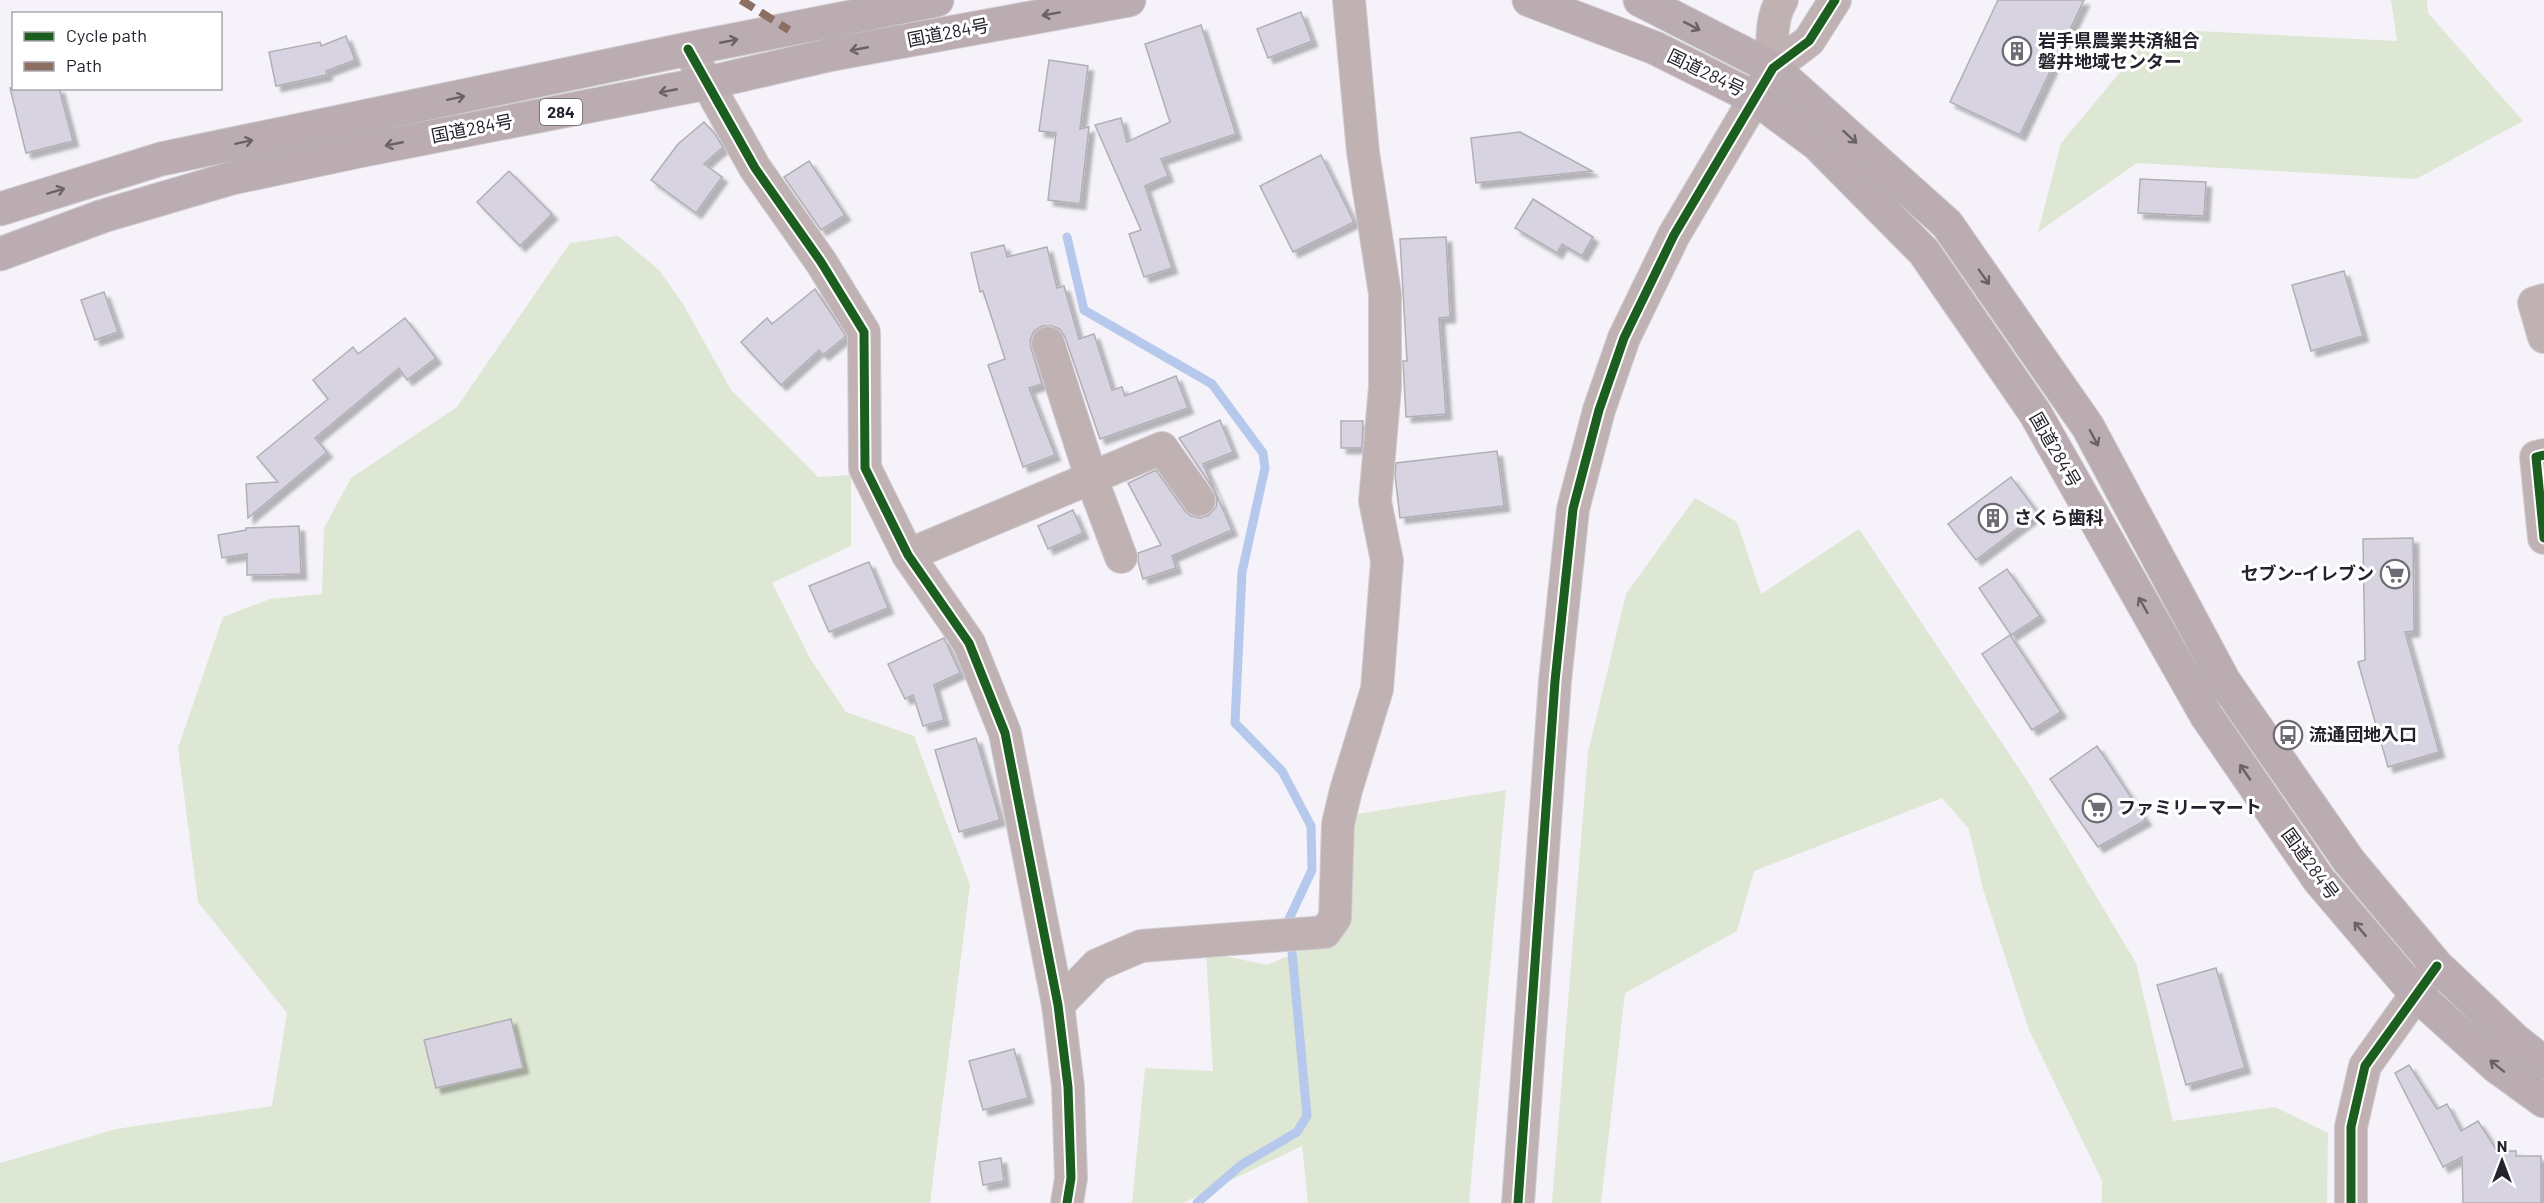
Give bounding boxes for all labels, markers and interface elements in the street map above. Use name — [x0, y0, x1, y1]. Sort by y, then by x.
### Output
one-way arrow — [1041, 8, 1061, 19]
legend — [12, 12, 222, 90]
street label: 国道284号 — [905, 13, 991, 51]
one-way arrow — [1683, 21, 1701, 33]
text: Cycle path — [66, 24, 147, 46]
place label: 岩手県農業共済組合 磐井地域センター — [2038, 29, 2200, 72]
one-way arrow — [719, 35, 738, 46]
building icon: 岩手県農業共済組合 磐井地域センター — [2001, 35, 2033, 67]
one-way arrow — [850, 44, 869, 55]
street label: 国道284号 — [1664, 44, 1749, 100]
text: Path — [66, 54, 102, 76]
one-way arrow — [659, 86, 679, 97]
one-way arrow — [445, 92, 465, 103]
road number: 284 — [540, 99, 582, 125]
street label: 国道284号 — [429, 109, 515, 147]
one-way arrow — [1843, 130, 1858, 144]
one-way arrow — [234, 136, 254, 147]
one-way arrow — [385, 139, 405, 150]
one-way arrow — [46, 185, 65, 196]
one-way arrow — [1978, 269, 1990, 285]
street label: 国道284号 — [2026, 408, 2086, 491]
one-way arrow — [2089, 429, 2100, 447]
building icon: さくら歯科 — [1977, 502, 2009, 534]
place label: さくら歯科 — [2014, 506, 2104, 528]
supermarket icon: セブン-イレブン — [2379, 558, 2411, 590]
place label: セブン-イレブン — [2241, 562, 2374, 584]
one-way arrow — [2137, 597, 2149, 614]
bus stop icon: 流通団地入口 — [2272, 719, 2304, 751]
place label: 流通団地入口 — [2309, 723, 2417, 745]
one-way arrow — [2239, 764, 2251, 780]
supermarket icon: ファミリーマート — [2081, 792, 2113, 824]
place label: ファミリーマート — [2118, 796, 2262, 818]
street label: 国道284号 — [2278, 823, 2344, 903]
one-way arrow — [2353, 922, 2367, 937]
one-way arrow — [2490, 1060, 2506, 1073]
north arrow — [2472, 1131, 2532, 1191]
text: N — [2497, 1136, 2507, 1155]

